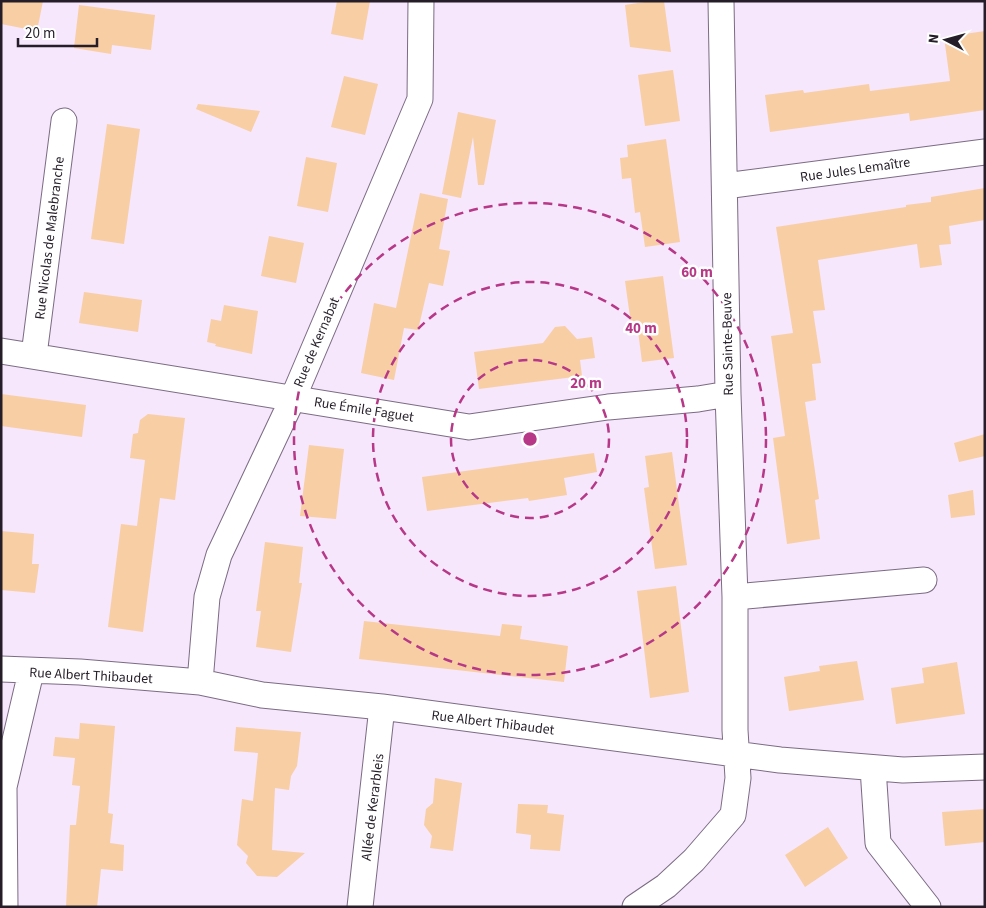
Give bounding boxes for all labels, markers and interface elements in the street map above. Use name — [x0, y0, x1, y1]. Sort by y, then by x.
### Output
scale bar — [18, 15, 96, 47]
north arrow — [921, 15, 971, 65]
text: 20 m — [25, 23, 55, 44]
text: N — [924, 33, 944, 44]
street label: Rue Jules Lemaître — [799, 152, 911, 188]
street label: Rue Nicolas de Malebranche — [30, 155, 70, 321]
text: 60 m — [681, 262, 713, 283]
street label: Rue Sainte-Beuve — [717, 292, 739, 396]
street label: Rue de Kernabat — [289, 294, 345, 391]
text: 40 m — [625, 318, 657, 339]
text: 20 m — [570, 373, 602, 394]
street label: Rue Émile Faguet — [313, 392, 415, 428]
centre of rings — [521, 430, 539, 448]
street label: Rue Albert Thibaudet — [29, 663, 153, 689]
street label: Rue Albert Thibaudet — [430, 706, 556, 740]
street label: Allée de Kerarbleis — [356, 752, 390, 862]

